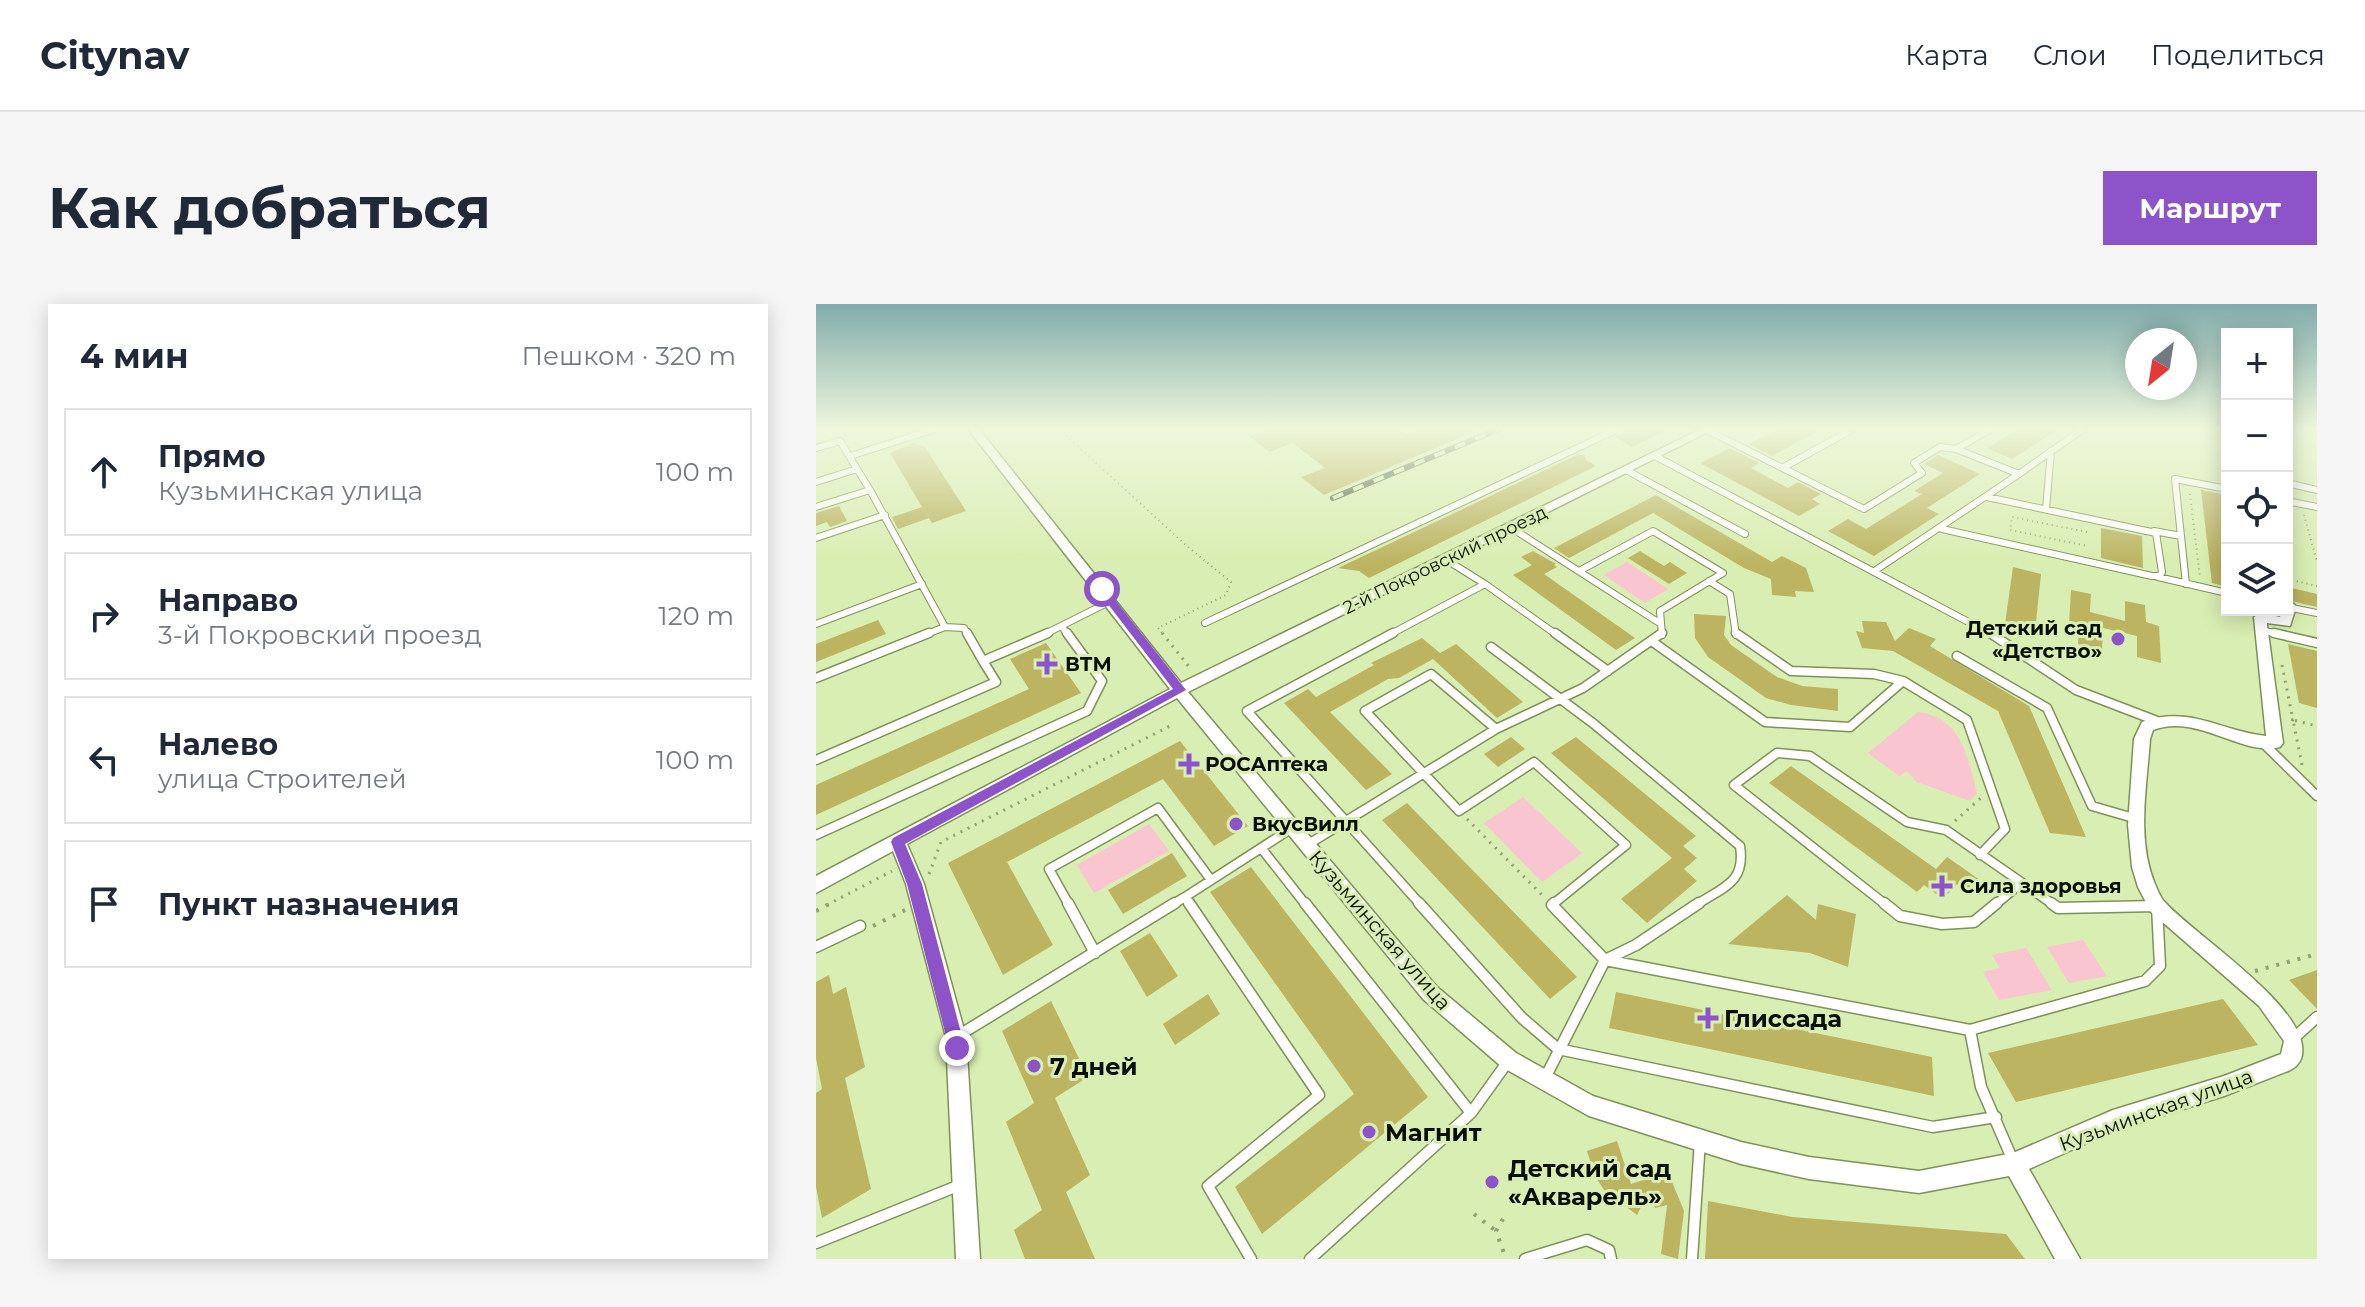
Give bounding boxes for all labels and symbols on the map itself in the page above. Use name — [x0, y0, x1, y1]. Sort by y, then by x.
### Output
north arrow — [2125, 328, 2197, 400]
street label: 2-й Покровский проезд — [1340, 501, 1551, 619]
route start — [1084, 571, 1120, 607]
place label: Детский сад «Детство» — [1966, 616, 2102, 663]
marker: Детский сад «Детство» — [2109, 630, 2127, 648]
place label: ВТМ — [1065, 652, 1112, 676]
marker: ВТМ — [1036, 653, 1058, 675]
place label: РОСАптека — [1205, 752, 1328, 776]
marker: РОСАптека — [1180, 755, 1198, 773]
place label: ВкусВилл — [1252, 812, 1359, 836]
marker: ВкусВилл — [1227, 815, 1245, 833]
street label: Кузьминская улица — [1304, 845, 1456, 1015]
place label: Сила здоровья — [1960, 874, 2121, 898]
marker: Сила здоровья — [1931, 875, 1953, 897]
place label: Глиссада — [1724, 1004, 1842, 1033]
marker: Глиссада — [1699, 1009, 1717, 1027]
route end — [939, 1030, 975, 1066]
place label: 7 дней — [1050, 1052, 1138, 1081]
marker: 7 дней — [1025, 1057, 1043, 1075]
street label: Кузьминская улица — [2056, 1064, 2256, 1156]
place label: Магнит — [1385, 1118, 1482, 1147]
marker: Магнит — [1360, 1123, 1378, 1141]
place label: Детский сад «Акварель» — [1508, 1154, 1671, 1211]
marker: Детский сад «Акварель» — [1483, 1173, 1501, 1191]

